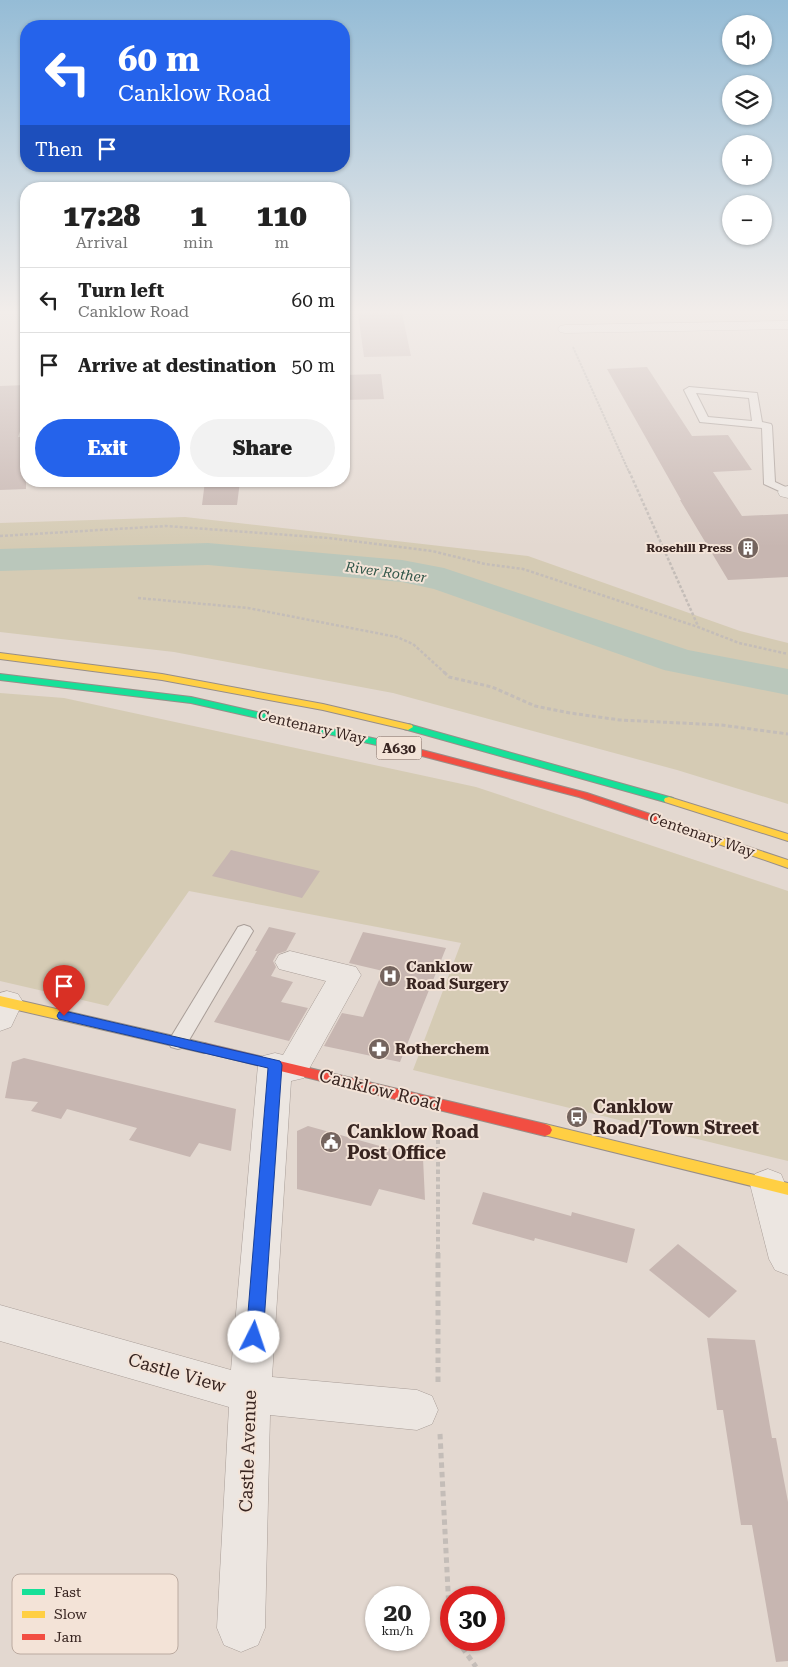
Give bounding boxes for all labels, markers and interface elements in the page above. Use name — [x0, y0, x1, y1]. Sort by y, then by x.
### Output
map controls — [722, 15, 772, 245]
button: sound — [722, 15, 772, 65]
text: 60 m — [118, 39, 200, 80]
icon: left — [35, 40, 100, 105]
button: layers — [722, 75, 772, 125]
text: Canklow Road — [118, 81, 271, 106]
icon: arrive — [93, 135, 121, 163]
button: + — [722, 135, 772, 185]
text: Then — [35, 138, 83, 161]
button: − — [722, 195, 772, 245]
text: 17:28 — [63, 198, 140, 233]
text: 1 — [190, 198, 207, 233]
text: 110 — [256, 198, 307, 233]
text: Arrival — [76, 233, 128, 252]
text: min — [183, 233, 213, 252]
text: m — [274, 233, 289, 252]
text: Turn left — [78, 279, 164, 302]
icon: left — [35, 286, 63, 314]
text: 60 m — [292, 289, 335, 312]
text: Canklow Road — [78, 302, 189, 321]
icon: arrive — [35, 351, 63, 379]
text: Arrive at destination — [78, 354, 276, 377]
text: 50 m — [292, 354, 335, 377]
button: Exit — [35, 419, 180, 477]
button: Share — [190, 419, 335, 477]
building icon: Rosehill Press — [736, 536, 760, 560]
place label: Rosehill Press — [646, 541, 732, 555]
water label: River Rother — [343, 558, 428, 586]
street label: Centenary Way — [256, 706, 368, 748]
road number: A630 — [376, 736, 422, 760]
street label: Centenary Way — [647, 808, 757, 862]
place label: Canklow Road Surgery — [406, 958, 509, 993]
hospital icon: Canklow Road Surgery — [378, 964, 402, 988]
pin — [43, 965, 85, 1016]
icon: arrive — [50, 972, 78, 1000]
pharmacy icon: Rotherchem — [367, 1037, 391, 1061]
place label: Rotherchem — [395, 1040, 490, 1058]
street label: Canklow Road — [317, 1064, 444, 1115]
place label: Canklow Road/Town Street — [593, 1096, 759, 1138]
bus stop icon: Canklow Road/Town Street — [565, 1105, 589, 1129]
place label: Canklow Road Post Office — [347, 1121, 479, 1163]
public building icon: Canklow Road Post Office — [319, 1130, 343, 1154]
position arrow — [227, 1310, 279, 1362]
street label: Castle View — [126, 1349, 229, 1397]
street label: Castle Avenue — [235, 1389, 260, 1513]
legend — [12, 1574, 178, 1654]
text: Fast — [54, 1584, 81, 1600]
speed limit sign: 30 — [440, 1586, 505, 1651]
text: 20 — [383, 1598, 412, 1627]
text: Slow — [54, 1606, 87, 1622]
text: km/h — [381, 1624, 414, 1638]
text: Jam — [54, 1629, 82, 1645]

